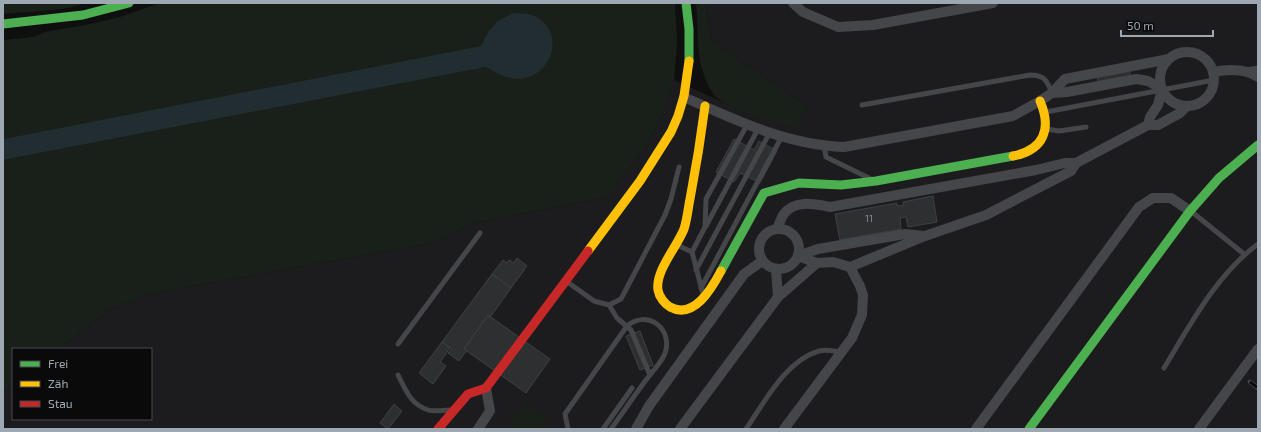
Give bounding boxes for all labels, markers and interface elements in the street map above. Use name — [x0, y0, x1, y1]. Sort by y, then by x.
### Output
scale bar — [1121, 12, 1213, 38]
text: 50 m — [1127, 18, 1154, 32]
house number: 11 — [865, 212, 873, 224]
legend — [12, 348, 152, 420]
text: Frei — [48, 356, 68, 370]
text: Zäh — [48, 376, 68, 390]
text: Stau — [48, 396, 73, 410]

